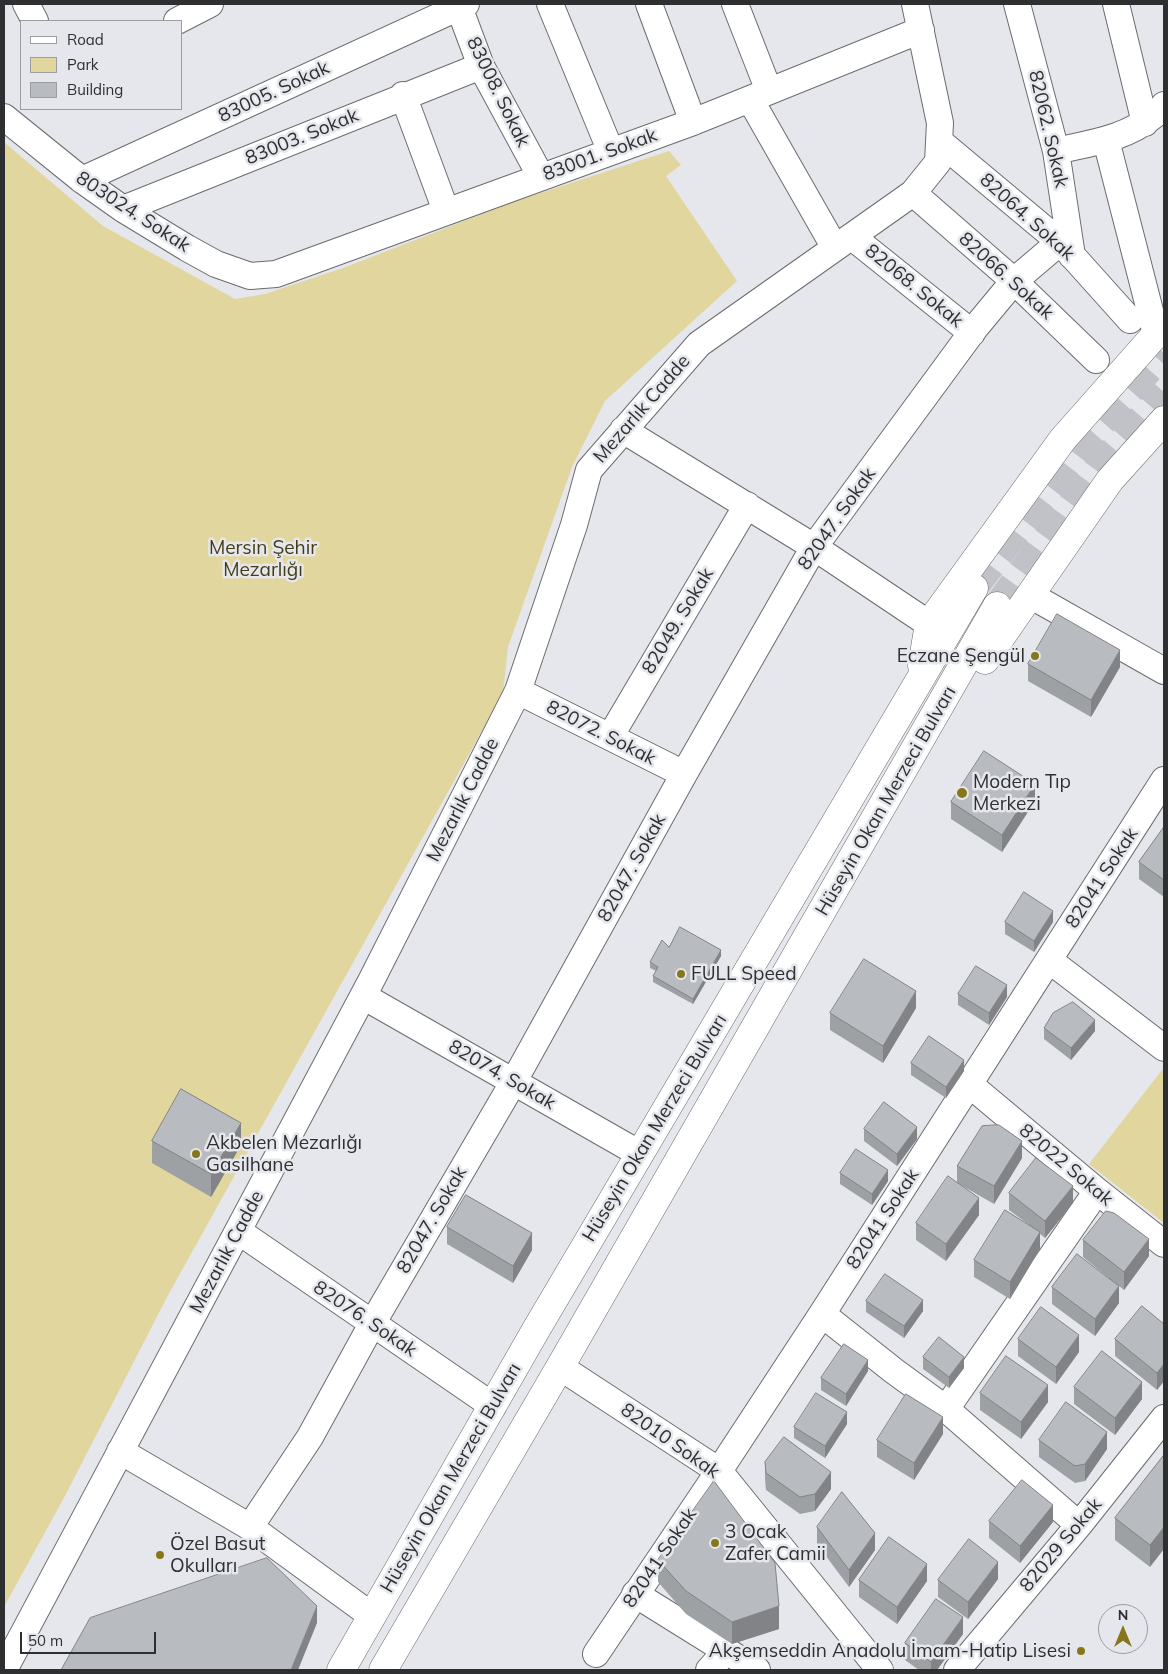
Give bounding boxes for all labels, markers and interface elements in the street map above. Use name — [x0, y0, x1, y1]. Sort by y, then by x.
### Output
legend — [20, 20, 182, 110]
text: Road — [67, 30, 104, 49]
street label: 83008. Sokak — [461, 33, 535, 151]
text: Park — [67, 55, 99, 74]
street label: 83005. Sokak — [215, 56, 333, 128]
street label: 82062. Sokak — [1023, 68, 1073, 190]
text: Building — [67, 80, 123, 99]
street label: 83003. Sokak — [242, 104, 362, 170]
street label: 83001. Sokak — [540, 124, 660, 186]
street label: 803024. Sokak — [72, 167, 194, 257]
street label: 82064. Sokak — [975, 168, 1079, 266]
street label: 82066. Sokak — [954, 227, 1058, 325]
street label: 82068. Sokak — [860, 239, 968, 333]
street label: Mezarlık Cadde — [589, 350, 695, 468]
street label: 82047. Sokak — [793, 463, 881, 575]
park label: Mersin Şehir Mezarlığı — [209, 537, 317, 581]
street label: 82049. Sokak — [637, 564, 719, 678]
place label: Eczane Şengül — [897, 645, 1025, 667]
marker: Eczane Şengül — [1029, 650, 1041, 662]
street label: Hüseyin Okan Merzeci Bulvarı — [811, 682, 961, 920]
street label: 82072. Sokak — [542, 696, 660, 770]
street label: Mezarlık Cadde — [422, 734, 504, 866]
place label: Modern Tıp Merkezi — [973, 771, 1071, 815]
marker: Modern Tıp Merkezi — [955, 786, 969, 800]
street label: 82047. Sokak — [593, 810, 671, 926]
street label: 82041 Sokak — [1061, 823, 1143, 933]
place label: FULL Speed — [691, 963, 797, 985]
marker: FULL Speed — [675, 968, 687, 980]
street label: Hüseyin Okan Merzeci Bulvarı — [578, 1010, 732, 1246]
street label: 82074. Sokak — [444, 1035, 560, 1115]
street label: 82022 Sokak — [1014, 1119, 1118, 1211]
place label: Akbelen Mezarlığı Gasilhane — [206, 1132, 362, 1176]
marker: Akbelen Mezarlığı Gasilhane — [190, 1148, 202, 1160]
street label: 82047. Sokak — [392, 1162, 472, 1278]
street label: 82041 Sokak — [842, 1164, 924, 1274]
street label: Mezarlık Cadde — [185, 1187, 269, 1317]
street label: 82076. Sokak — [309, 1276, 421, 1362]
street label: Hüseyin Okan Merzeci Bulvarı — [376, 1359, 526, 1597]
street label: 82010 Sokak — [616, 1399, 724, 1483]
street label: 82029 Sokak — [1015, 1493, 1107, 1597]
street label: 82041 Sokak — [618, 1504, 702, 1612]
place label: 3 Ocak Zafer Camii — [725, 1521, 826, 1565]
place label: Özel Basut Okulları — [170, 1533, 266, 1577]
marker: 3 Ocak Zafer Camii — [709, 1537, 721, 1549]
marker: Özel Basut Okulları — [154, 1549, 166, 1561]
north arrow — [1098, 1604, 1148, 1654]
text: N — [1118, 1606, 1128, 1624]
scale bar — [22, 1622, 159, 1654]
text: 50 m — [28, 1631, 63, 1650]
place label: Akşemseddin Anadolu İmam-Hatip Lisesi — [709, 1640, 1071, 1662]
marker: Akşemseddin Anadolu İmam-Hatip Lisesi — [1075, 1645, 1087, 1657]

